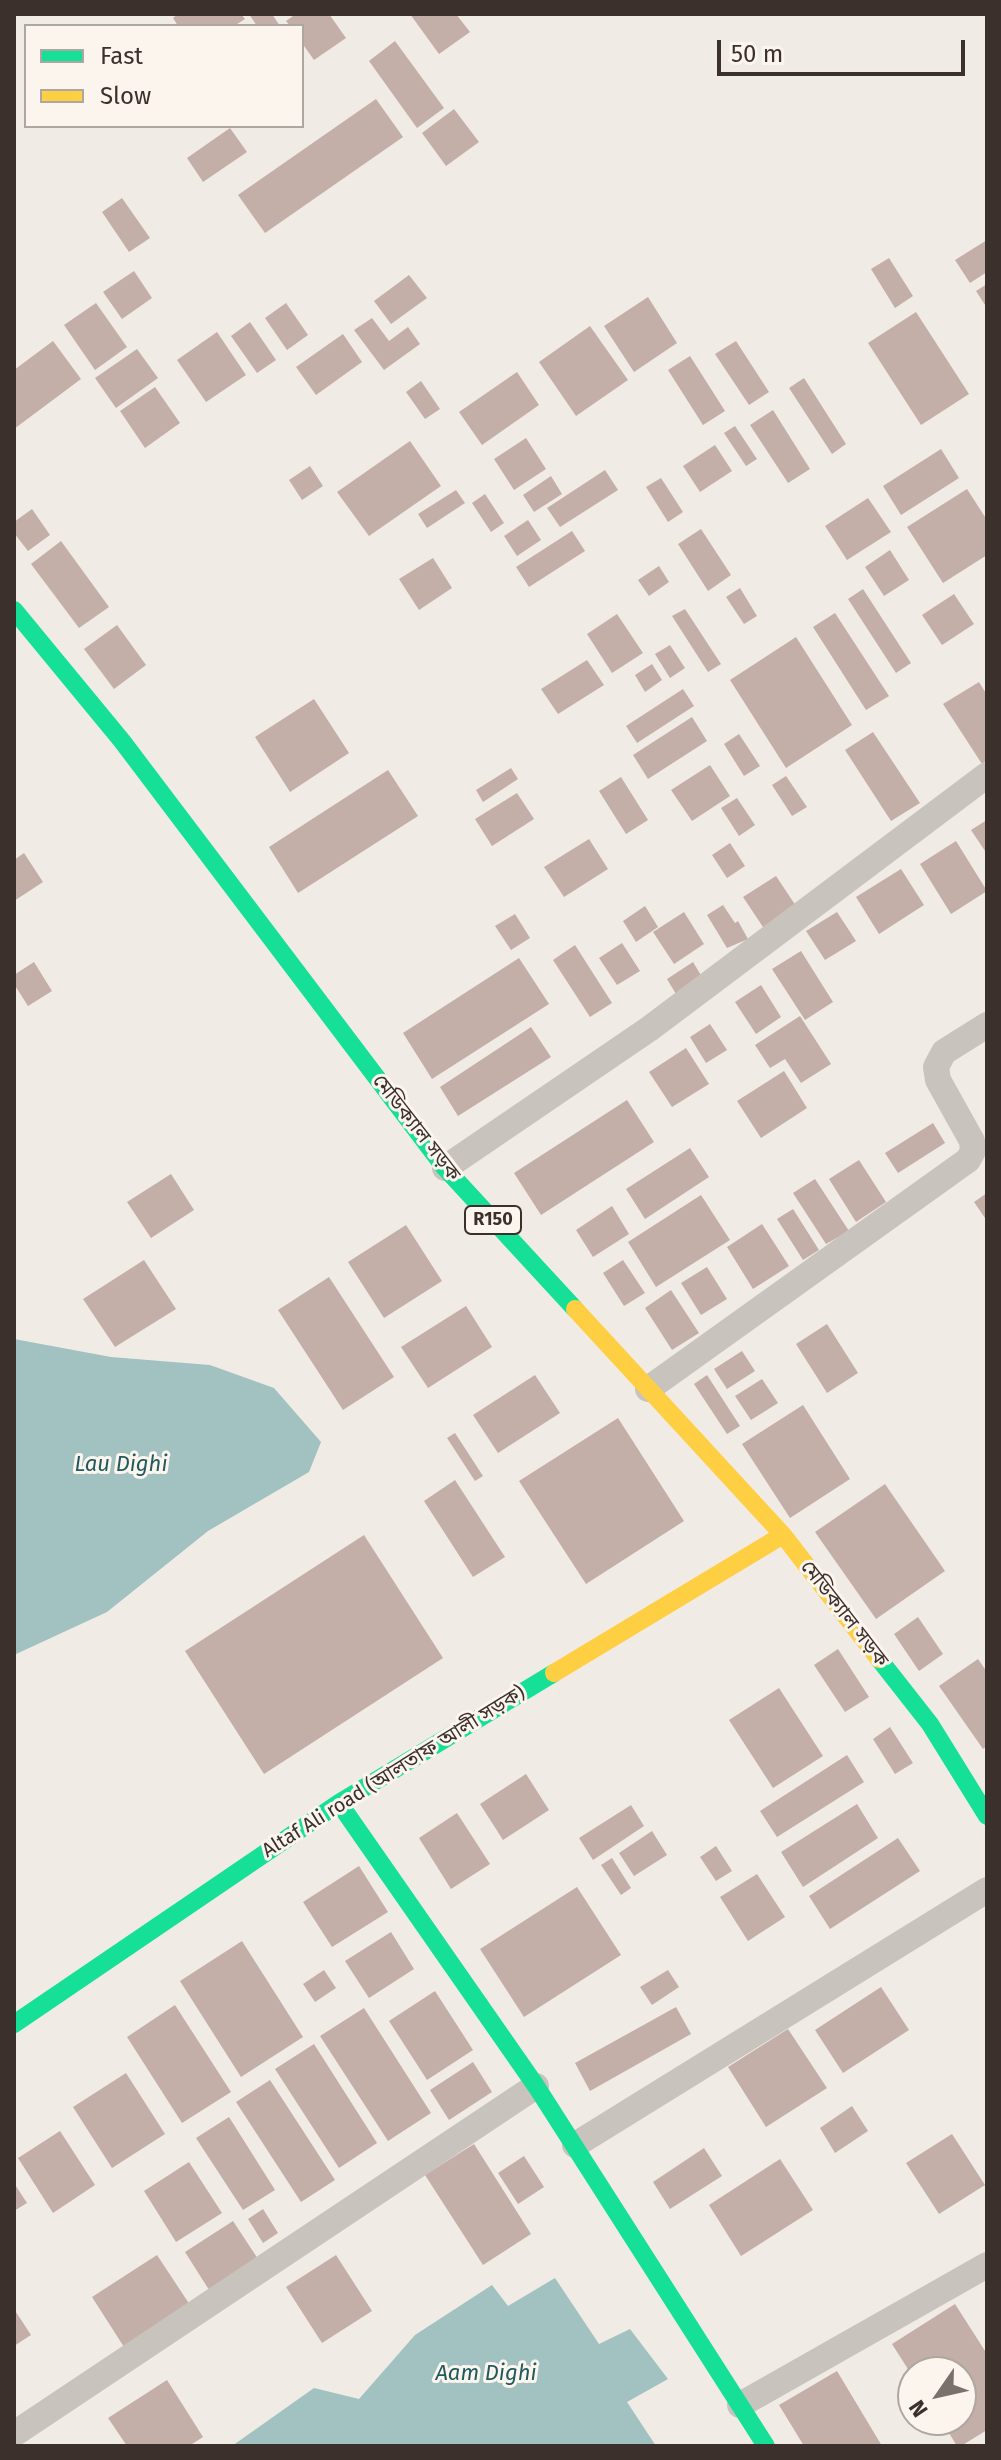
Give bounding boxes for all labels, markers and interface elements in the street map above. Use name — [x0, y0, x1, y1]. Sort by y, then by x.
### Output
legend — [24, 24, 304, 128]
scale bar — [721, 24, 969, 74]
text: 50 m — [731, 40, 783, 68]
text: Fast — [100, 42, 143, 70]
text: Slow — [100, 82, 151, 110]
street label: মেডিক্যাল সড়ক — [367, 1070, 465, 1186]
road number: R150 — [465, 1206, 521, 1234]
water label: Lau Dighi — [74, 1452, 168, 1478]
street label: মেডিক্যাল সড়ক — [795, 1556, 893, 1672]
street label: Altaf Ali road (আলতাফ আলী সড়ক) — [258, 1681, 530, 1863]
north arrow — [897, 2356, 977, 2436]
water label: Aam Dighi — [435, 2361, 537, 2387]
text: N — [903, 2395, 934, 2422]

